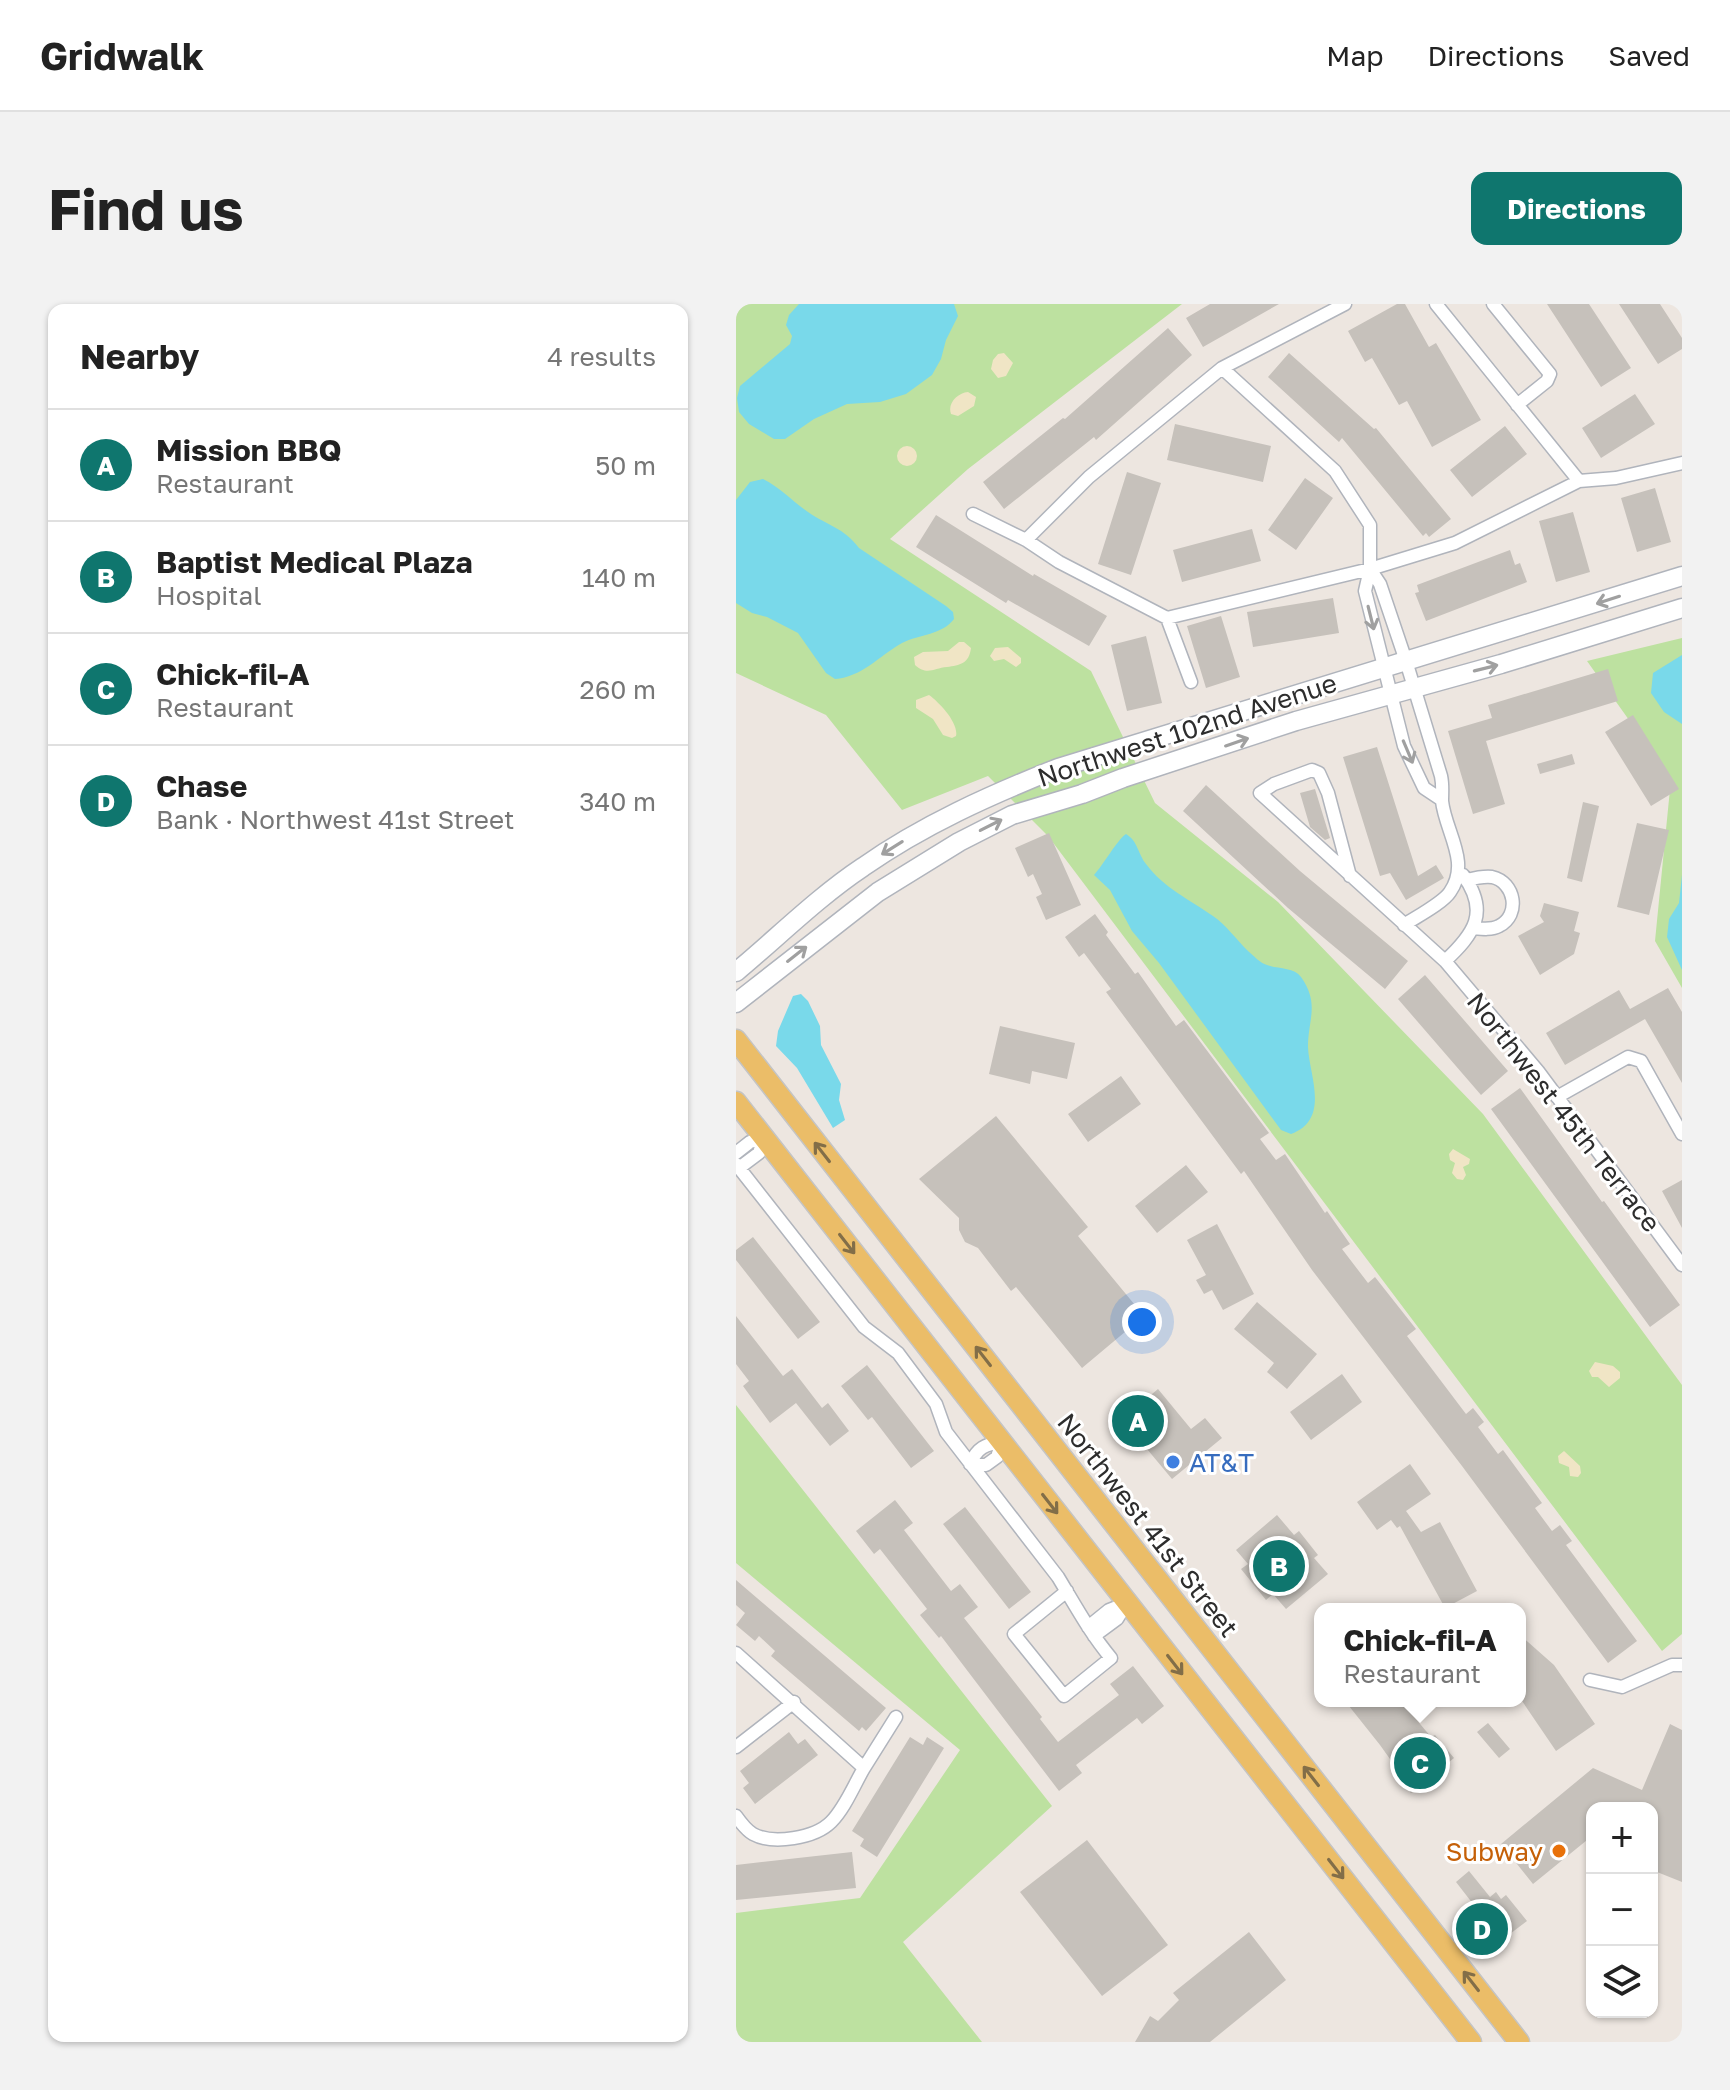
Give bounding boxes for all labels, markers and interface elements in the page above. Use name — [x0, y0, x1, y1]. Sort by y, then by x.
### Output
text: Gridwalk — [40, 33, 204, 78]
text: Map — [1326, 39, 1383, 72]
text: Directions — [1427, 39, 1564, 72]
text: Saved — [1608, 39, 1690, 72]
button: Directions — [1471, 172, 1682, 245]
text: Find us — [48, 175, 244, 242]
text: Nearby — [80, 336, 200, 376]
text: 4 results — [547, 341, 656, 372]
text: Mission BBQ — [156, 432, 342, 468]
text: A — [97, 450, 115, 481]
text: 50 m — [595, 450, 656, 481]
text: Restaurant — [156, 468, 294, 499]
text: Baptist Medical Plaza — [156, 544, 473, 580]
text: B — [97, 562, 115, 593]
text: 140 m — [582, 562, 656, 593]
text: Hospital — [156, 580, 262, 611]
one-way arrow — [1595, 593, 1620, 608]
one-way arrow — [1365, 605, 1380, 631]
text: Chick-fil-A — [156, 656, 310, 692]
one-way arrow — [1473, 660, 1499, 675]
street label: Northwest 102nd Avenue — [1033, 667, 1341, 793]
text: C — [97, 674, 115, 705]
text: 260 m — [580, 674, 656, 705]
text: Restaurant — [156, 692, 294, 723]
one-way arrow — [1224, 733, 1249, 748]
one-way arrow — [1401, 739, 1416, 764]
text: Chase — [156, 768, 247, 804]
text: D — [97, 786, 115, 817]
text: 340 m — [579, 786, 656, 817]
text: Bank · Northwest 41st Street — [156, 804, 514, 835]
one-way arrow — [979, 817, 1003, 833]
one-way arrow — [881, 840, 903, 857]
one-way arrow — [786, 946, 807, 963]
street label: Northwest 45th Terrace — [1461, 986, 1667, 1238]
one-way arrow — [813, 1142, 831, 1163]
one-way arrow — [838, 1233, 855, 1254]
your location — [1122, 1302, 1162, 1342]
one-way arrow — [974, 1346, 991, 1367]
pin: A — [1112, 1391, 1164, 1451]
street label: Northwest 41st Street — [1051, 1407, 1245, 1643]
place label: AT&T — [1189, 1447, 1254, 1478]
marker: AT&T — [1164, 1453, 1182, 1471]
one-way arrow — [1041, 1493, 1058, 1514]
pin: B — [1253, 1536, 1305, 1596]
popup — [1314, 1603, 1526, 1707]
text: Chick-fil-A — [1343, 1622, 1497, 1658]
one-way arrow — [1167, 1654, 1184, 1675]
text: Restaurant — [1343, 1658, 1481, 1689]
pin: C — [1394, 1733, 1446, 1793]
one-way arrow — [1302, 1766, 1319, 1787]
map controls — [1586, 1802, 1658, 2018]
button: + — [1586, 1802, 1658, 1874]
place label: Subway — [1446, 1836, 1543, 1867]
marker: Subway — [1550, 1842, 1568, 1860]
one-way arrow — [1327, 1858, 1344, 1879]
button: − — [1586, 1874, 1658, 1946]
pin: D — [1456, 1899, 1508, 1959]
button: layers — [1586, 1946, 1658, 2018]
one-way arrow — [1462, 1971, 1480, 1992]

